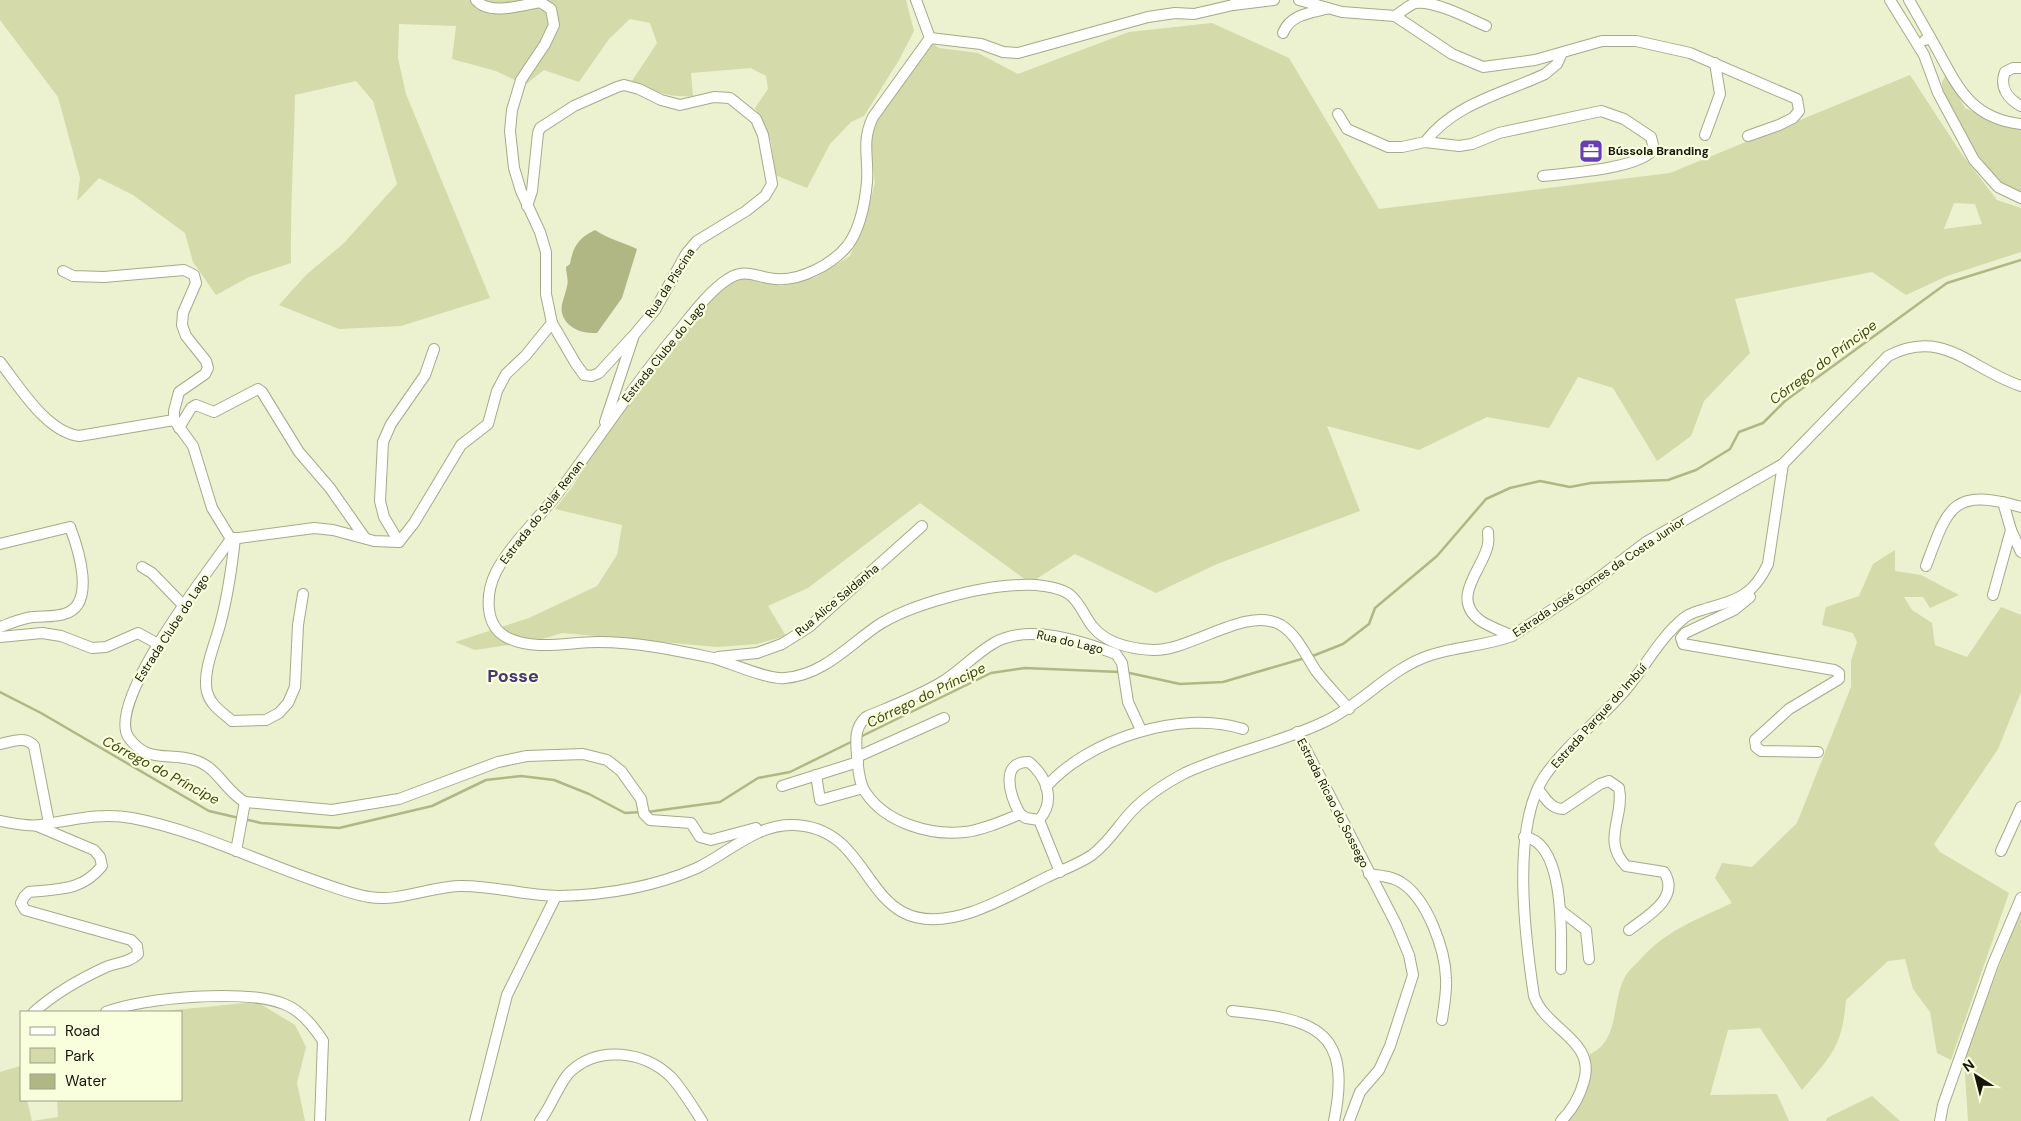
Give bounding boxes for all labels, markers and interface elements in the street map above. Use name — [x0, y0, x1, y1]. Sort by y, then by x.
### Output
office icon: Bússola Branding — [1578, 138, 1604, 164]
place label: Bússola Branding — [1608, 143, 1709, 159]
street label: Rua da Piscina — [642, 245, 698, 321]
street label: Estrada Clube do Lago — [618, 298, 710, 406]
water label: Córrego do Príncipe — [1766, 316, 1880, 408]
street label: Estrada do Solar Renan — [496, 457, 588, 567]
street label: Estrada José Gomes da Costa Junior — [1510, 513, 1689, 641]
street label: Rua Alice Saldanha — [792, 560, 882, 640]
street label: Estrada Clube do Lago — [131, 571, 213, 685]
street label: Rua do Lago — [1035, 627, 1105, 657]
water label: Córrego do Príncipe — [864, 658, 988, 732]
street label: Estrada Parque do Imbuí — [1548, 660, 1651, 772]
district label: Posse — [487, 664, 539, 688]
water label: Córrego do Príncipe — [99, 732, 223, 808]
street label: Estrada Ricao do Sossego — [1293, 735, 1373, 871]
legend — [20, 1011, 182, 1101]
text: Road — [65, 1021, 100, 1041]
text: Park — [65, 1046, 95, 1066]
north arrow — [1951, 1051, 2001, 1101]
text: N — [1959, 1055, 1978, 1076]
text: Water — [65, 1071, 107, 1091]

